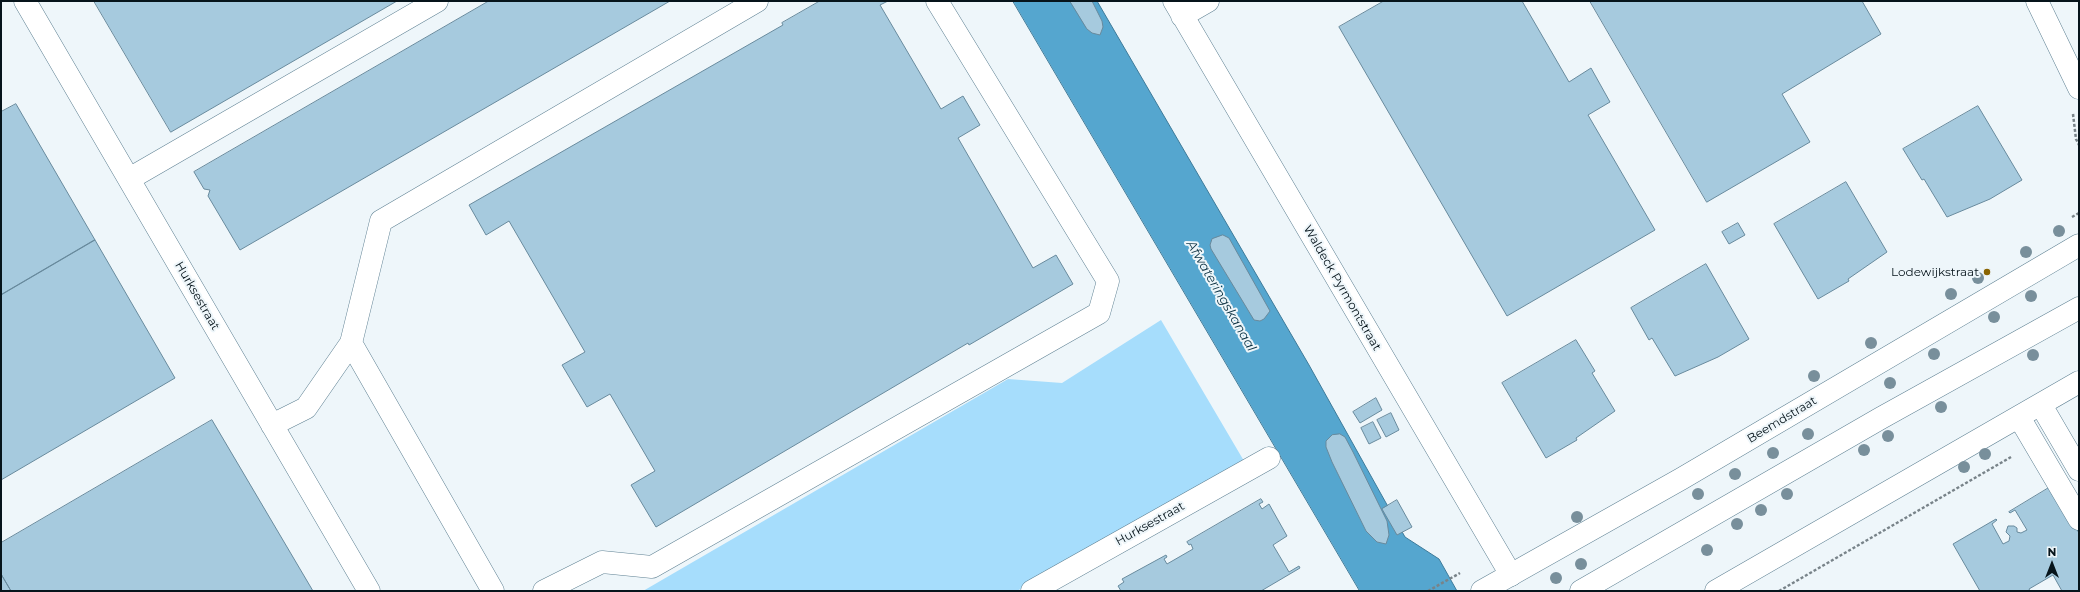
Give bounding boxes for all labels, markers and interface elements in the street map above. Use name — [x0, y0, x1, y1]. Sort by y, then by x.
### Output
street label: Waldeck Pyrmontstraat — [1300, 223, 1384, 353]
water label: Afwateringskanaal — [1183, 238, 1259, 354]
street label: Hurksestraat — [172, 259, 222, 333]
place label: Lodewijkstraat — [1891, 265, 1979, 279]
marker: Lodewijkstraat — [1982, 267, 1992, 277]
street label: Beemdstraat — [1745, 394, 1819, 446]
street label: Hurksestraat — [1113, 499, 1187, 549]
north arrow — [2032, 544, 2072, 584]
text: N — [2048, 545, 2056, 559]

